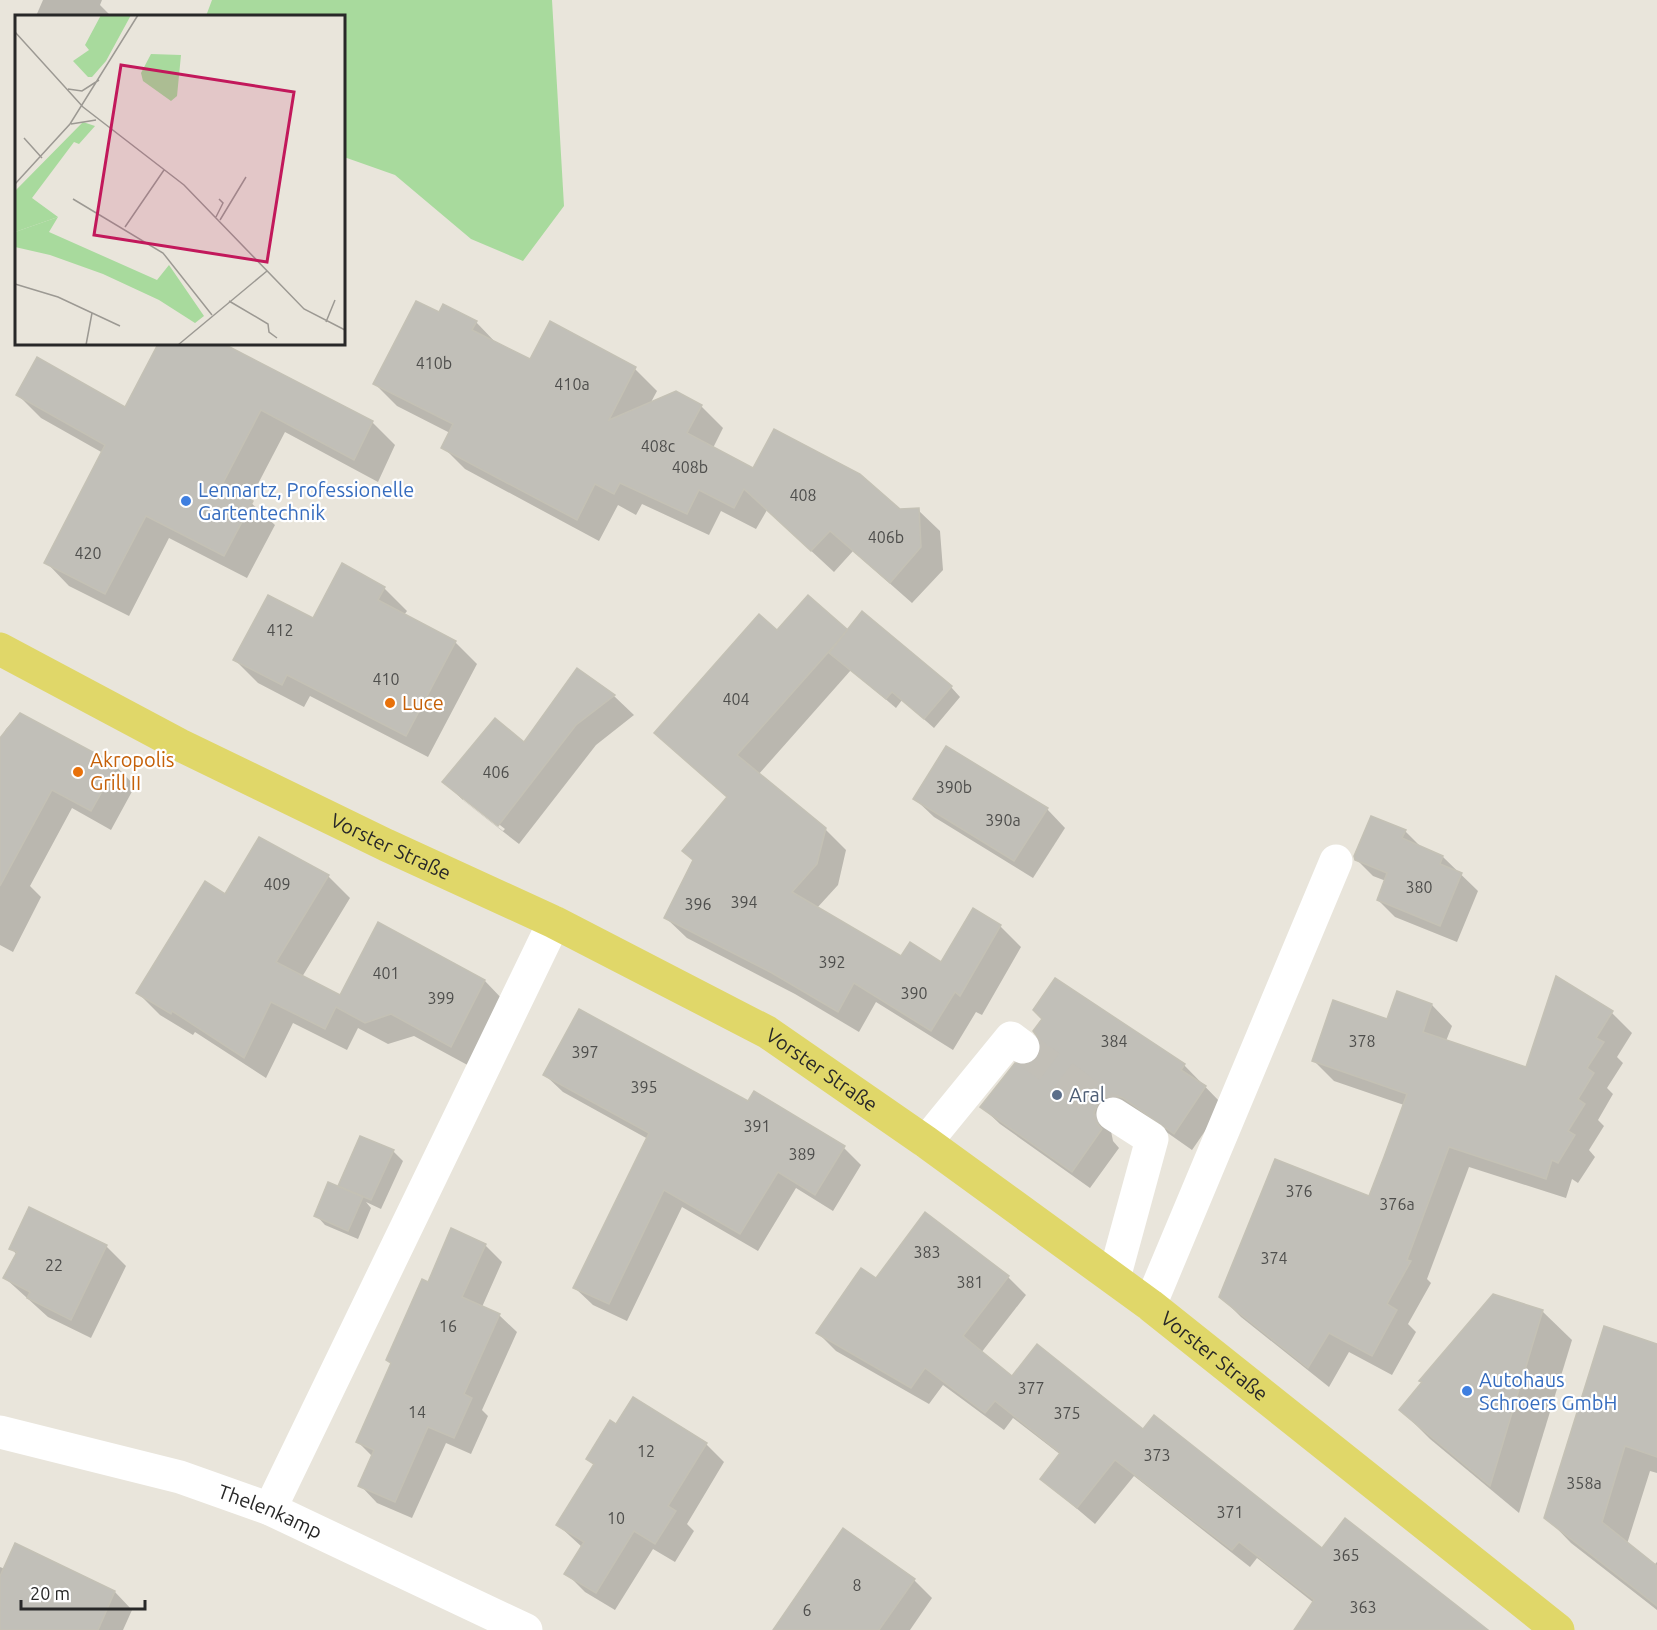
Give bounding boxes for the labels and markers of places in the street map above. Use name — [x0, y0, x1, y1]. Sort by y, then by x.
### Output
place label: Lennartz, Professionelle Gartentechnik — [198, 478, 414, 524]
marker: Lennartz, Professionelle Gartentechnik — [179, 494, 193, 508]
place label: Luce — [402, 691, 444, 714]
marker: Luce — [383, 696, 397, 710]
place label: Akropolis Grill II — [90, 748, 175, 794]
marker: Akropolis Grill II — [71, 765, 85, 779]
place label: Aral — [1069, 1083, 1105, 1106]
marker: Aral — [1050, 1088, 1064, 1102]
place label: Autohaus Schroers GmbH — [1479, 1368, 1618, 1414]
marker: Autohaus Schroers GmbH — [1460, 1384, 1474, 1398]

